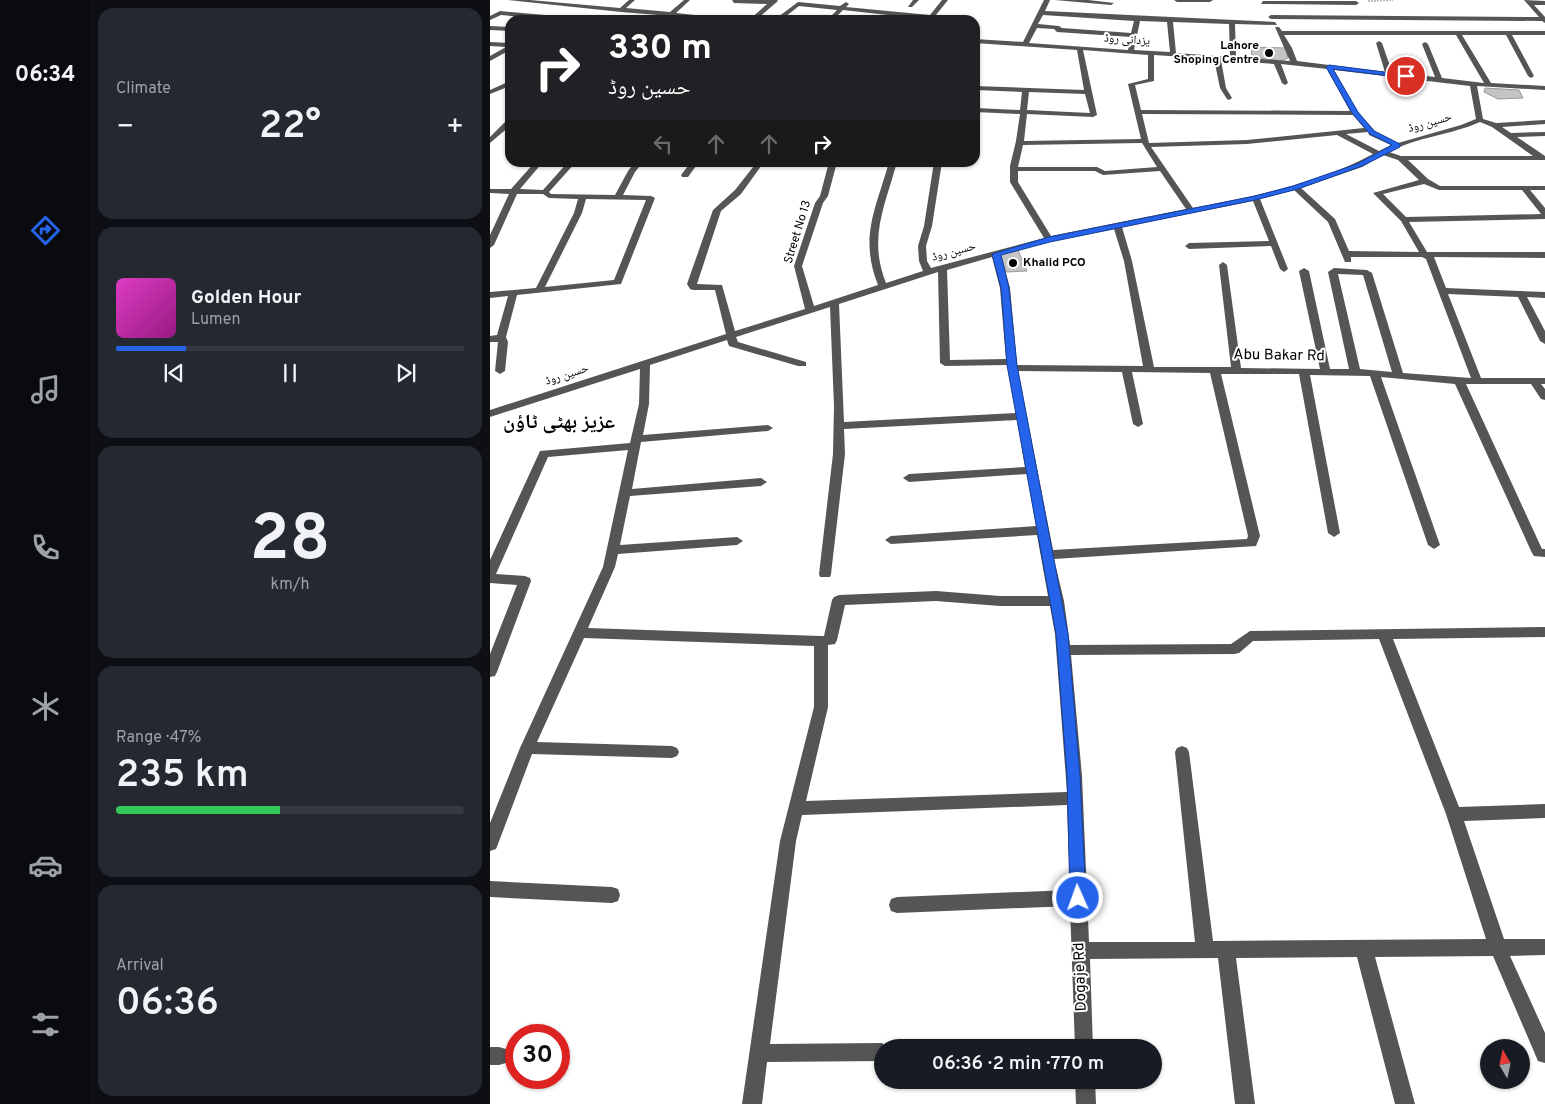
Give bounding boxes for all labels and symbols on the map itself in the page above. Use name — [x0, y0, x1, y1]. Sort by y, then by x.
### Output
street label: یزدانی روڈ — [1103, 30, 1151, 50]
place label: Lahore Shoping Centre — [1173, 38, 1259, 68]
marker: Lahore Shoping Centre — [1263, 47, 1275, 59]
pin — [1385, 55, 1427, 97]
street label: حسین روڈ — [1406, 109, 1454, 137]
street label: Street No 13 — [781, 198, 815, 266]
street label: حسین روڈ — [930, 238, 978, 266]
place label: Khalid PCO — [1023, 255, 1086, 271]
marker: Khalid PCO — [1007, 257, 1019, 269]
street label: Abu Bakar Rd — [1233, 346, 1325, 366]
street label: حسین روڈ — [543, 360, 591, 390]
district label: عزیز بھٹی ٹاؤن — [503, 410, 615, 436]
position arrow — [1051, 871, 1103, 923]
street label: Dogaje Rd — [1070, 942, 1092, 1012]
speed limit sign: 30 — [505, 1024, 570, 1089]
north arrow — [1480, 1039, 1530, 1089]

